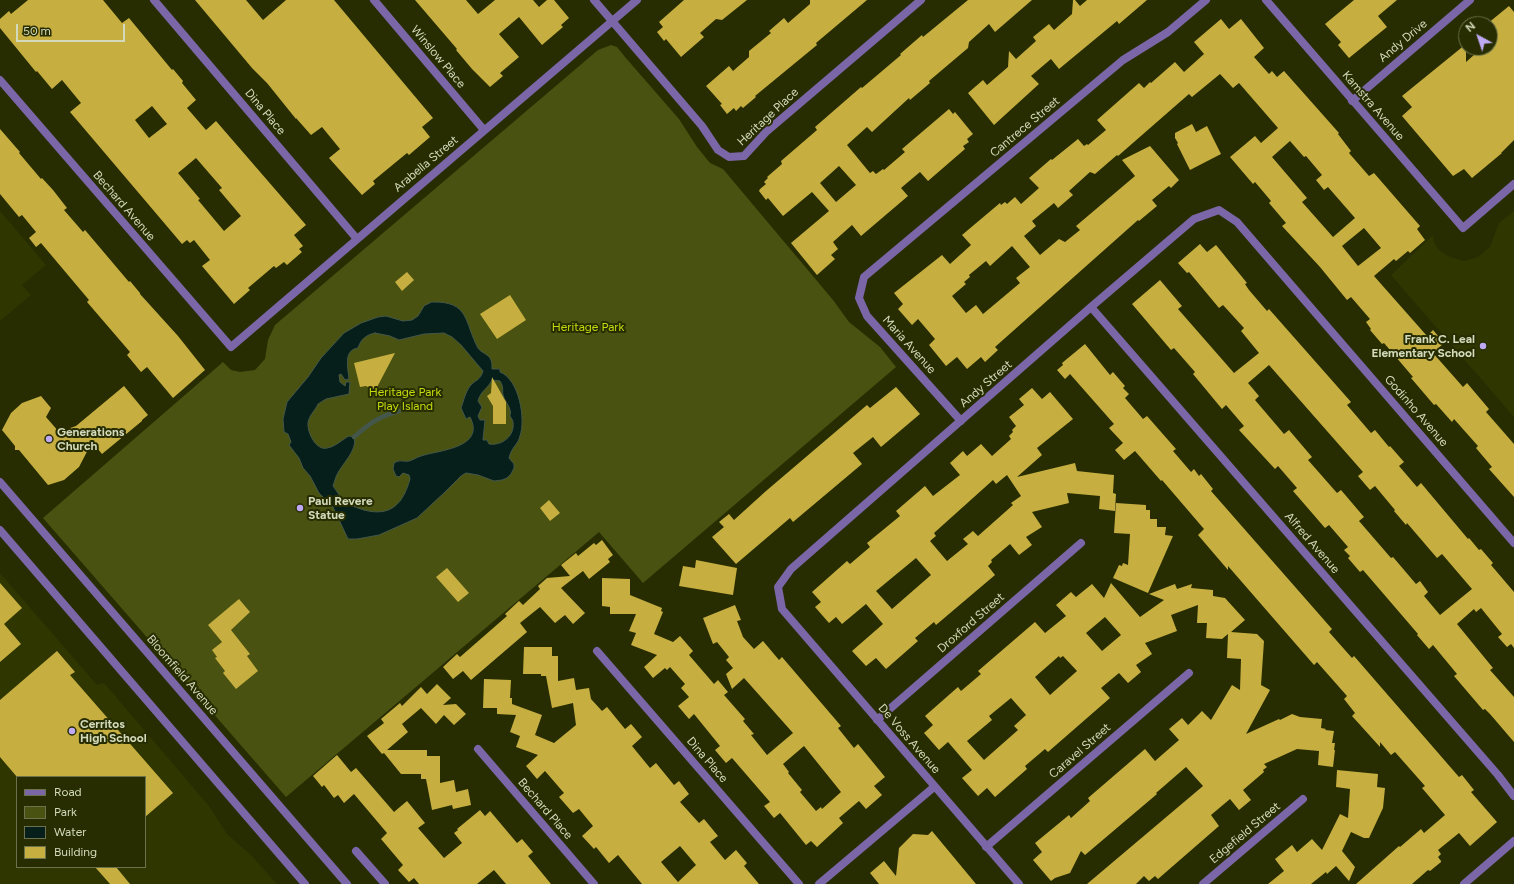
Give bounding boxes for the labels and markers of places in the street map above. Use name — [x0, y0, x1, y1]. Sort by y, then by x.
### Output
place label: Frank C. Leal Elementary School — [1371, 332, 1475, 360]
marker: Frank C. Leal Elementary School — [1478, 341, 1488, 351]
place label: Generations Church — [57, 425, 124, 453]
marker: Generations Church — [44, 434, 54, 444]
place label: Paul Revere Statue — [308, 494, 373, 522]
marker: Paul Revere Statue — [295, 503, 305, 513]
place label: Cerritos High School — [80, 717, 147, 745]
marker: Cerritos High School — [67, 726, 77, 736]

